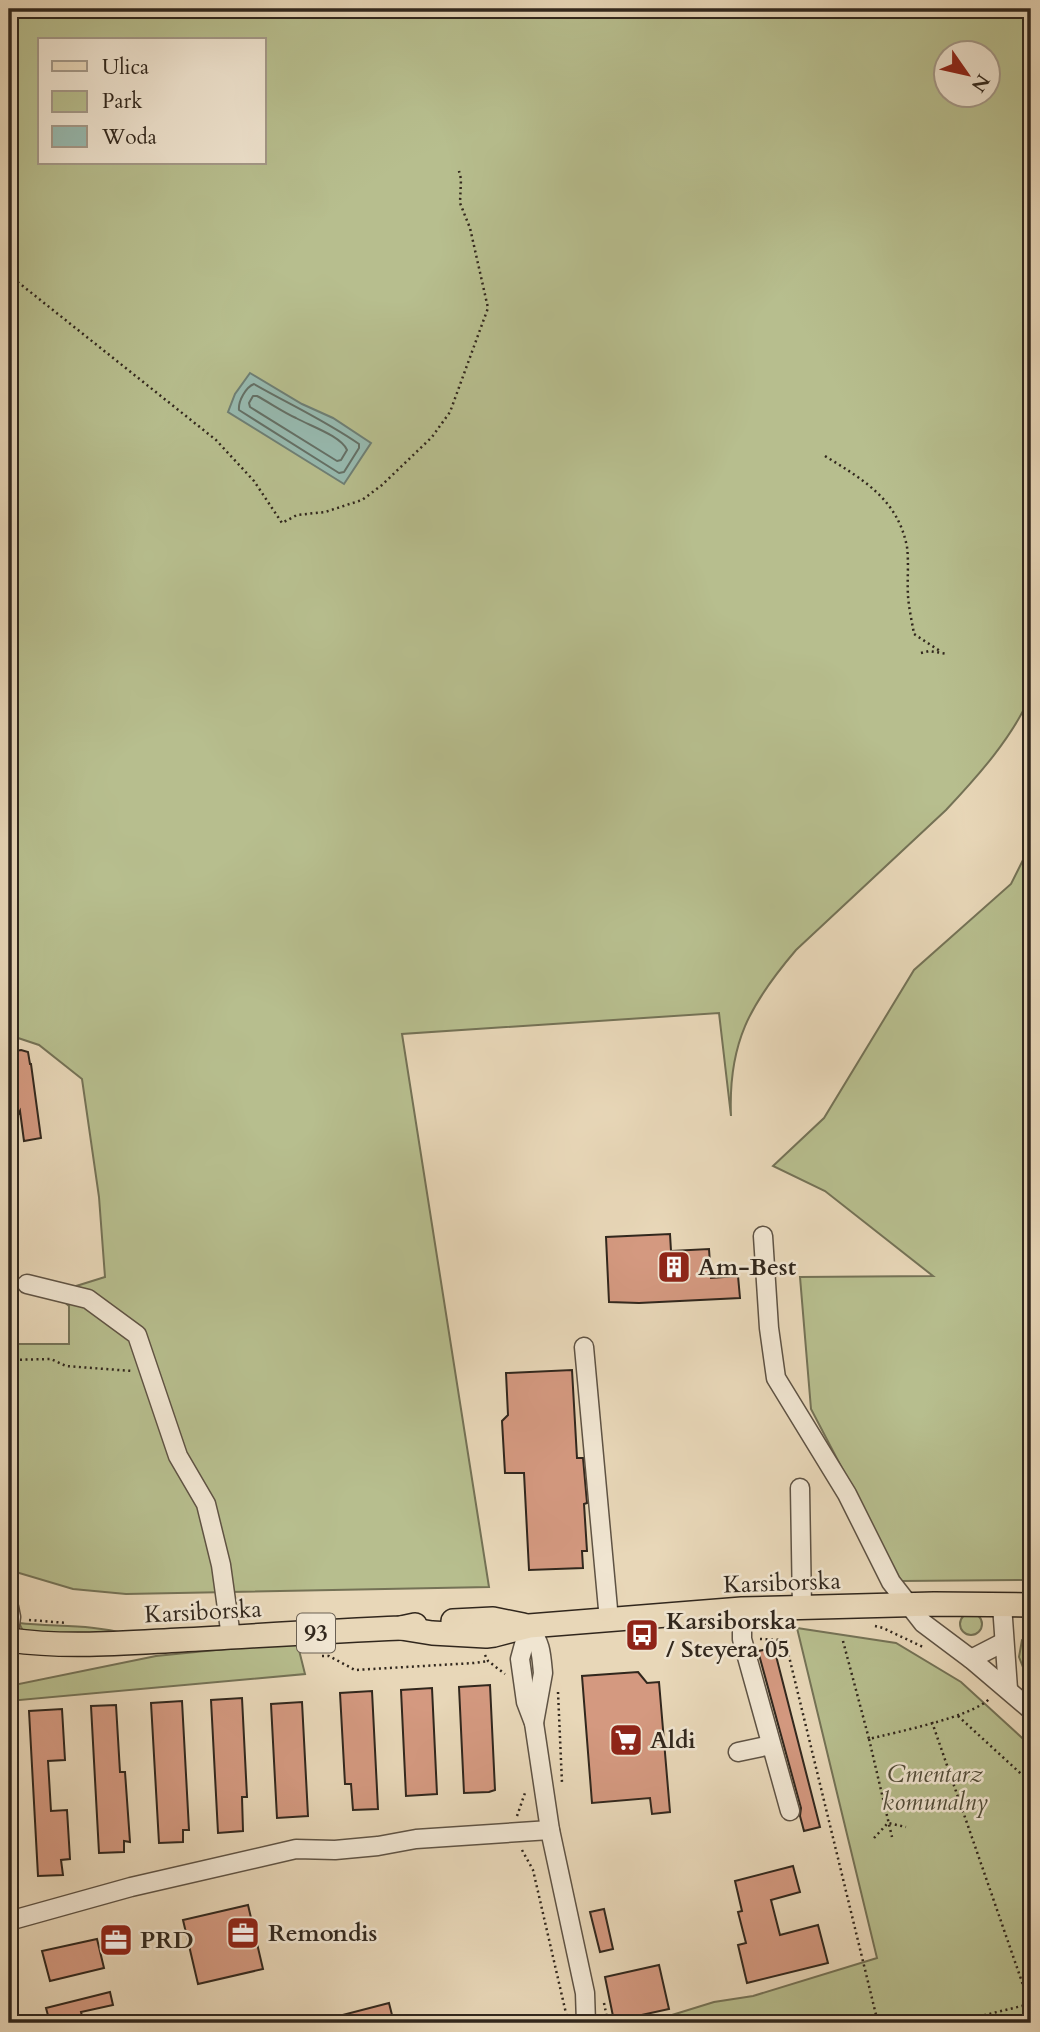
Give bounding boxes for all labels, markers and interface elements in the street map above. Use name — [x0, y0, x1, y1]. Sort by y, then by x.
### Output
legend — [38, 38, 266, 164]
north arrow — [932, 38, 1002, 108]
text: Ulica — [102, 53, 149, 82]
text: N — [965, 69, 996, 97]
text: Park — [102, 87, 143, 116]
text: Woda — [101, 123, 157, 152]
building icon: Am-Best — [655, 1248, 693, 1286]
place label: Am-Best — [698, 1251, 797, 1284]
street label: Karsiborska — [723, 1564, 842, 1602]
street label: Karsiborska — [143, 1592, 263, 1632]
place label: Karsiborska / Steyera 05 — [666, 1605, 797, 1666]
road number: 93 — [297, 1614, 335, 1652]
bus stop icon: Karsiborska / Steyera 05 — [623, 1616, 661, 1654]
supermarket icon: Aldi — [607, 1721, 645, 1759]
place label: Aldi — [650, 1724, 696, 1757]
park label: Cmentarz komunalny — [882, 1758, 988, 1819]
office icon: Remondis — [224, 1914, 262, 1952]
place label: Remondis — [268, 1917, 378, 1950]
office icon: PRD — [97, 1921, 135, 1959]
place label: PRD — [140, 1924, 193, 1957]

